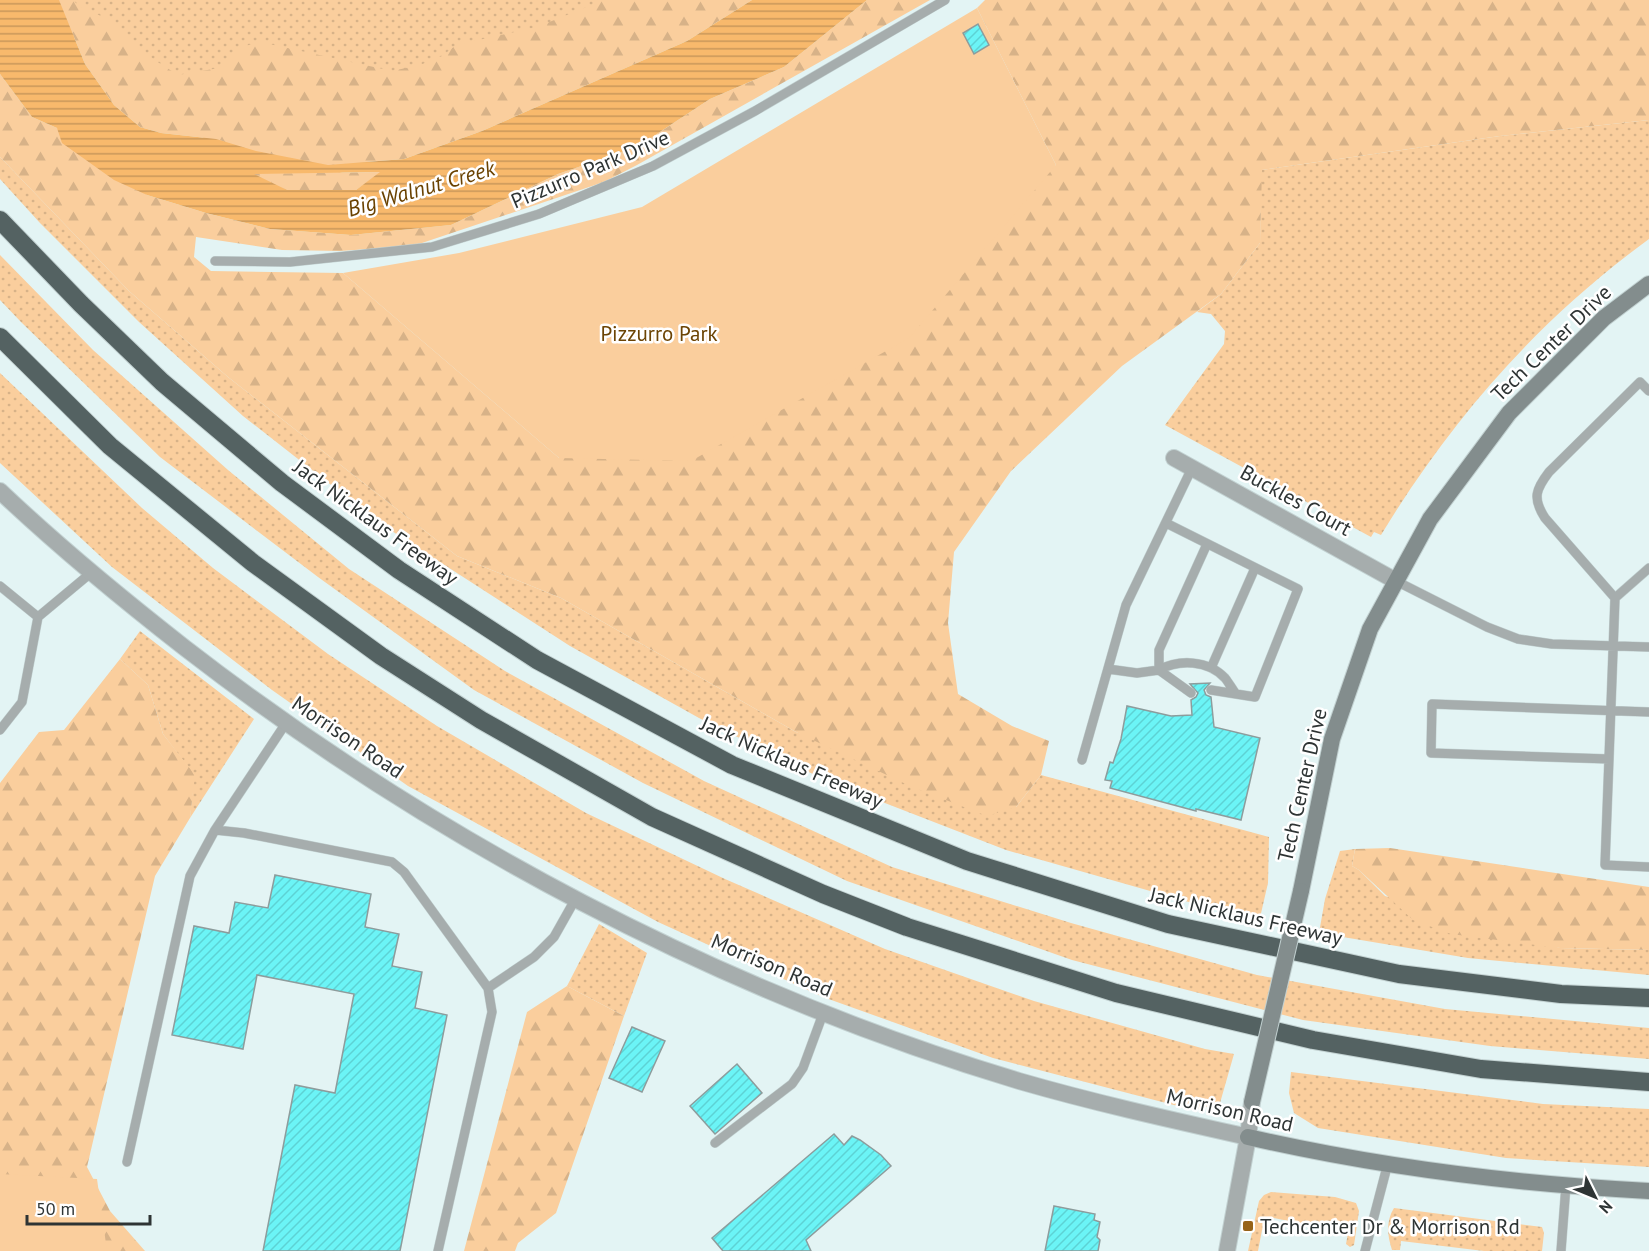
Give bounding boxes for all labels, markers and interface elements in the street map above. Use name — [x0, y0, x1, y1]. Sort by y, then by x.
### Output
street label: Pizzurro Park Drive — [507, 124, 673, 214]
water label: Big Walnut Creek — [344, 153, 499, 222]
street label: Tech Center Drive — [1485, 279, 1617, 407]
park label: Pizzurro Park — [600, 320, 718, 347]
street label: Jack Nicklaus Freeway — [288, 453, 464, 591]
street label: Buckles Court — [1236, 458, 1356, 542]
street label: Morrison Road — [287, 690, 409, 784]
street label: Tech Center Drive — [1271, 706, 1333, 864]
street label: Jack Nicklaus Freeway — [696, 709, 888, 815]
street label: Jack Nicklaus Freeway — [1146, 880, 1345, 951]
street label: Morrison Road — [707, 927, 837, 1003]
street label: Morrison Road — [1164, 1082, 1296, 1138]
north arrow — [1565, 1167, 1625, 1227]
scale bar — [27, 1188, 150, 1226]
text: 50 m — [36, 1197, 75, 1220]
text: N — [1595, 1197, 1617, 1218]
place label: Techcenter Dr & Morrison Rd — [1260, 1213, 1520, 1240]
marker: Techcenter Dr & Morrison Rd — [1241, 1219, 1255, 1233]

